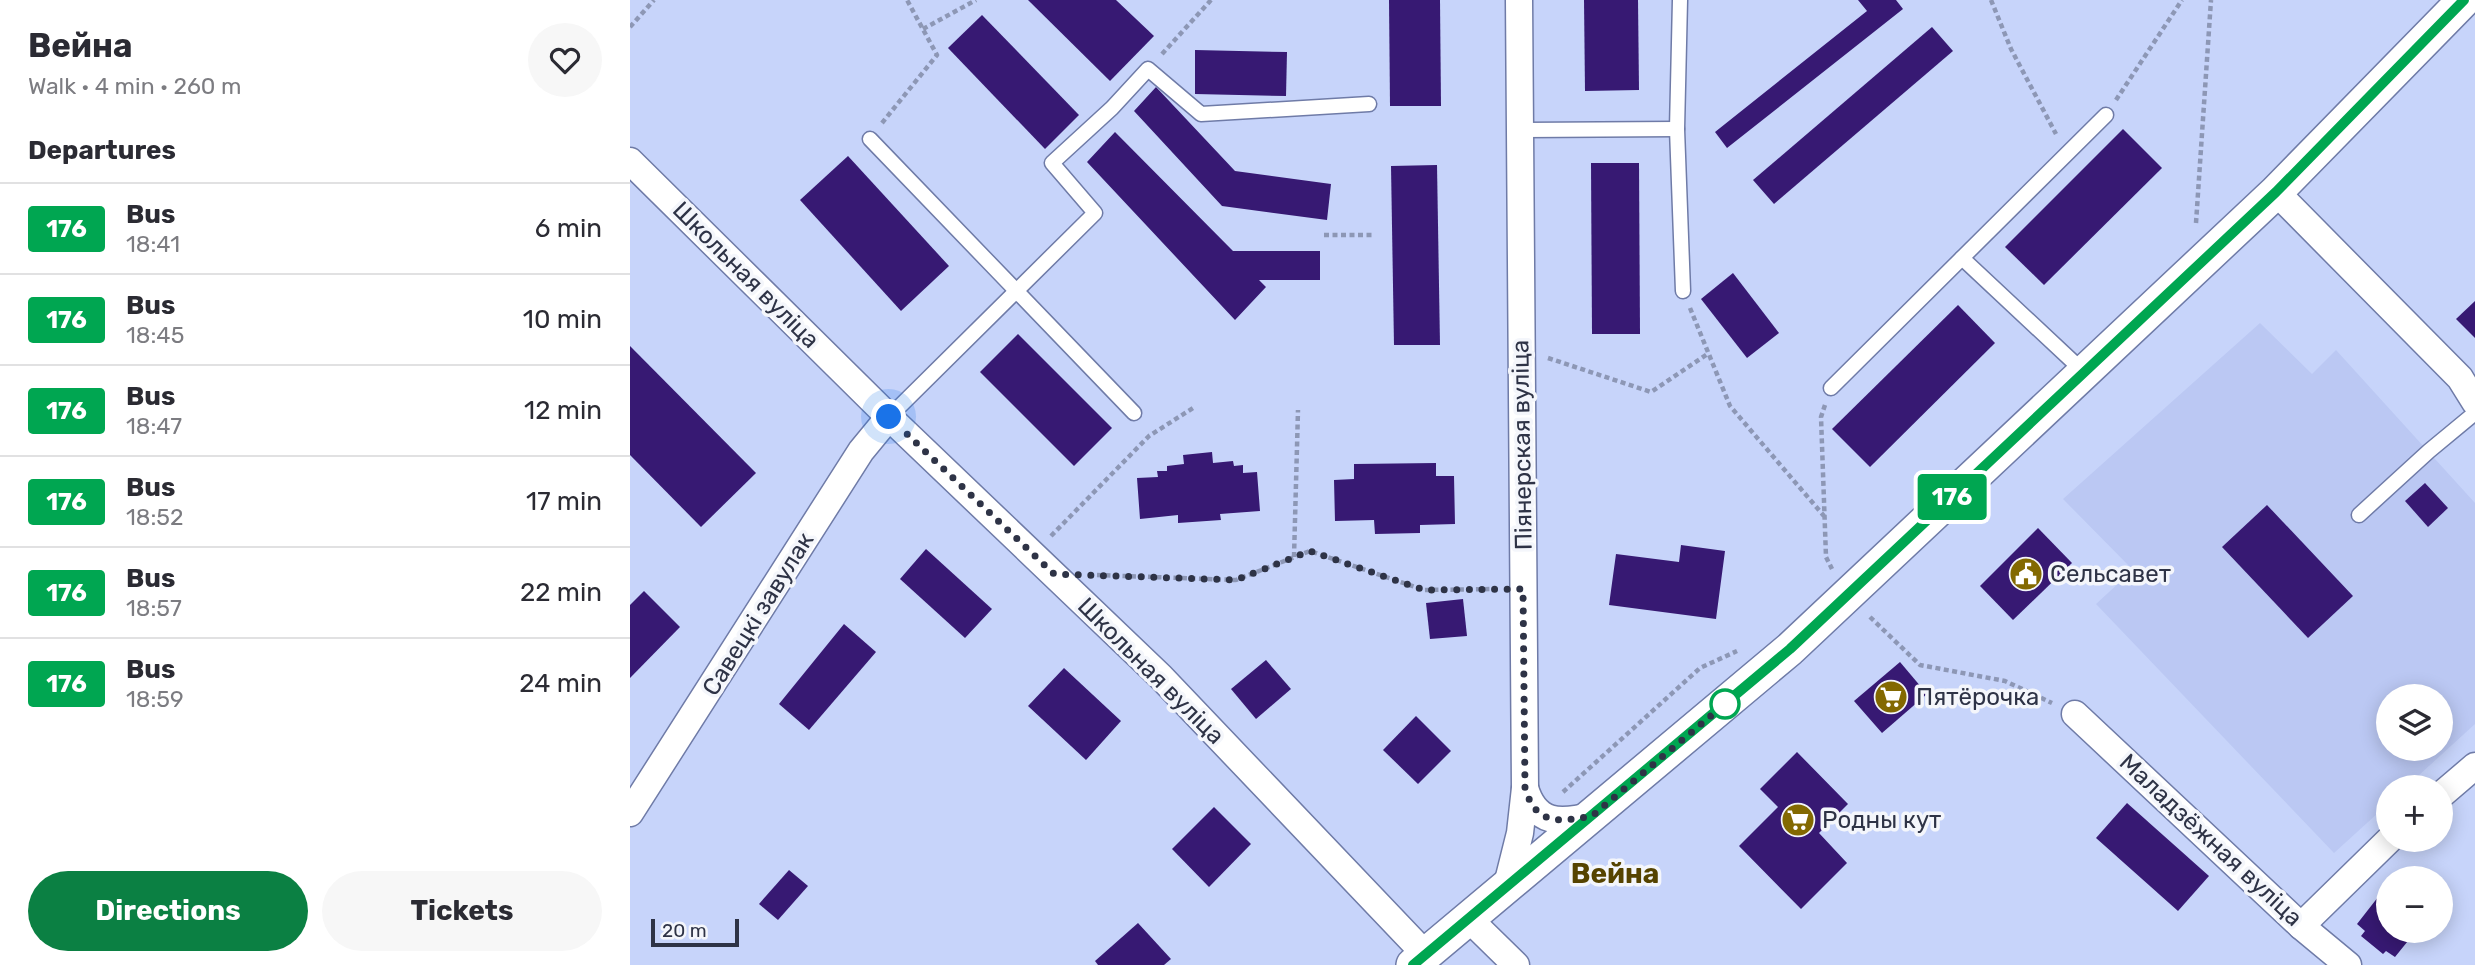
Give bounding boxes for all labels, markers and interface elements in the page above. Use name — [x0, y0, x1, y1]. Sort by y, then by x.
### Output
button: heart — [528, 23, 602, 97]
text: Вейна — [28, 26, 132, 65]
text: Walk · 4 min · 260 m — [28, 72, 242, 100]
text: Departures — [28, 135, 176, 166]
street label: Школьная вуліца — [667, 196, 825, 354]
text: Bus — [126, 199, 175, 230]
text: 6 min — [535, 213, 602, 244]
text: 176 — [46, 215, 87, 243]
text: 18:41 — [126, 230, 180, 258]
text: Bus — [126, 290, 175, 321]
text: 10 min — [523, 304, 602, 335]
text: 176 — [46, 306, 87, 334]
text: 18:45 — [126, 321, 184, 349]
street label: Піянерская вуліца — [1506, 340, 1538, 550]
text: Bus — [126, 381, 175, 412]
text: 12 min — [524, 395, 602, 426]
text: 176 — [46, 397, 87, 425]
your location — [871, 399, 906, 434]
text: 18:47 — [126, 412, 182, 440]
text: Bus — [126, 472, 175, 503]
line badge: 176 — [1912, 474, 1992, 520]
text: 176 — [1932, 483, 1972, 511]
text: 17 min — [526, 486, 602, 517]
text: 176 — [46, 488, 87, 516]
text: 18:52 — [126, 503, 184, 531]
street label: Савецкі завулак — [697, 527, 819, 701]
public building icon: Сельсавет — [2007, 555, 2045, 593]
place label: Сельсавет — [2050, 560, 2171, 588]
text: Bus — [126, 563, 175, 594]
text: 22 min — [520, 577, 602, 608]
text: 176 — [46, 579, 87, 607]
street label: Школьная вуліца — [1072, 592, 1230, 750]
text: 18:57 — [126, 594, 182, 622]
text: Bus — [126, 654, 175, 685]
text: 24 min — [519, 668, 602, 699]
text: 176 — [46, 670, 87, 698]
supermarket icon: Пятёрочка — [1872, 678, 1910, 716]
place label: Пятёрочка — [1916, 683, 2039, 711]
map controls — [2376, 684, 2453, 943]
button: layers — [2376, 684, 2453, 761]
text: 18:59 — [126, 685, 184, 713]
unlabelled marker — [1710, 689, 1740, 719]
street label: Маладзёжная вуліца — [2114, 748, 2308, 932]
button: + — [2376, 775, 2453, 852]
supermarket icon: Родны кут — [1779, 801, 1817, 839]
place label: Родны кут — [1822, 806, 1941, 834]
district label: Вейна — [1571, 857, 1659, 890]
button: − — [2376, 866, 2453, 943]
button: Directions — [28, 871, 308, 951]
button: Tickets — [322, 871, 602, 951]
scale bar — [651, 916, 738, 948]
text: 20 m — [662, 919, 707, 942]

